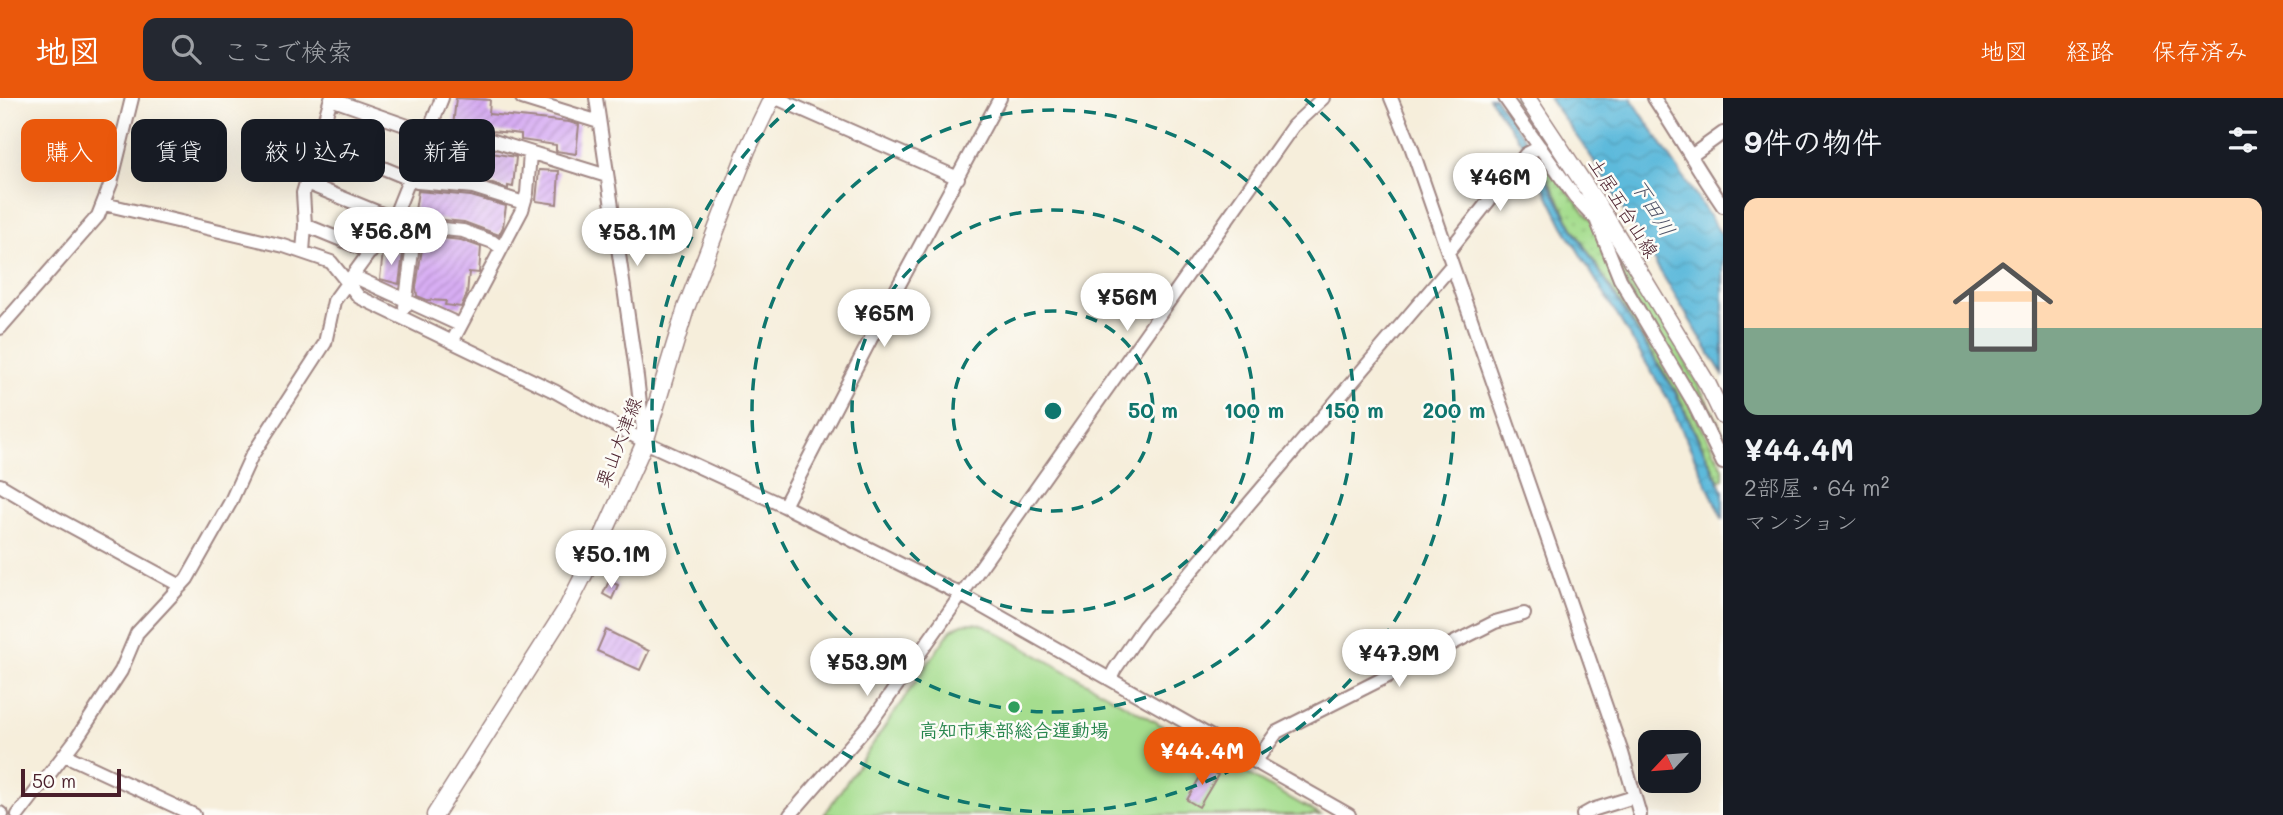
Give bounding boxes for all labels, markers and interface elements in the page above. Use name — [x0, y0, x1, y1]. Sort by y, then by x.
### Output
search box — [143, 18, 633, 81]
text: 地図 — [35, 28, 101, 71]
icon: search — [167, 30, 205, 68]
text: ここで検索 — [223, 34, 353, 68]
text: 地図 — [1980, 35, 2028, 66]
text: 経路 — [2066, 35, 2114, 66]
text: 保存済み — [2152, 35, 2248, 66]
chip: 購入 — [21, 119, 117, 182]
chip: 賃貸 — [131, 119, 227, 182]
chip: 絞り込み — [241, 119, 385, 182]
chip: 新着 — [399, 119, 495, 182]
text: 9件の物件 — [1744, 121, 1882, 161]
icon: filters — [2224, 121, 2262, 159]
street label: 土居五台山線 — [1583, 152, 1665, 262]
pin: ¥46M — [1459, 153, 1541, 213]
text: ¥46M — [1469, 161, 1531, 191]
water label: 下田川 — [1626, 173, 1682, 241]
pin: ¥56.8M — [334, 208, 448, 267]
pin: ¥58.1M — [580, 208, 694, 268]
text: ¥56.8M — [350, 215, 432, 245]
text: ¥58.1M — [598, 216, 676, 246]
icon: home — [1940, 244, 2066, 370]
pin: ¥56M — [1086, 274, 1168, 333]
text: ¥56M — [1096, 281, 1158, 311]
pin: ¥65M — [843, 289, 925, 349]
text: ¥65M — [853, 297, 915, 327]
street label: 栗山大津線 — [589, 393, 647, 491]
text: 50 m — [1128, 396, 1178, 423]
text: 100 m — [1224, 396, 1284, 423]
text: 150 m — [1324, 396, 1384, 423]
text: 200 m — [1423, 396, 1485, 423]
centre of rings — [1041, 399, 1065, 423]
text: ¥44.4M — [1744, 429, 1854, 469]
text: 2部屋 · 64 m² — [1744, 472, 1889, 502]
text: マンション — [1744, 506, 1858, 536]
pin: ¥50.1M — [554, 531, 668, 590]
text: ¥50.1M — [571, 538, 651, 568]
pin: ¥47.9M — [1342, 630, 1456, 689]
text: ¥47.9M — [1358, 637, 1440, 667]
pin: ¥53.9M — [810, 638, 924, 698]
text: ¥53.9M — [826, 646, 908, 676]
marker: 高知市東部総合運動場 — [1006, 699, 1022, 715]
place label: 高知市東部総合運動場 — [919, 717, 1109, 742]
pin: ¥44.4M — [1145, 728, 1259, 787]
north arrow — [1638, 730, 1701, 793]
map controls — [1638, 730, 1701, 793]
text: ¥44.4M — [1160, 735, 1244, 765]
scale bar — [21, 766, 121, 798]
text: 50 m — [32, 768, 76, 793]

